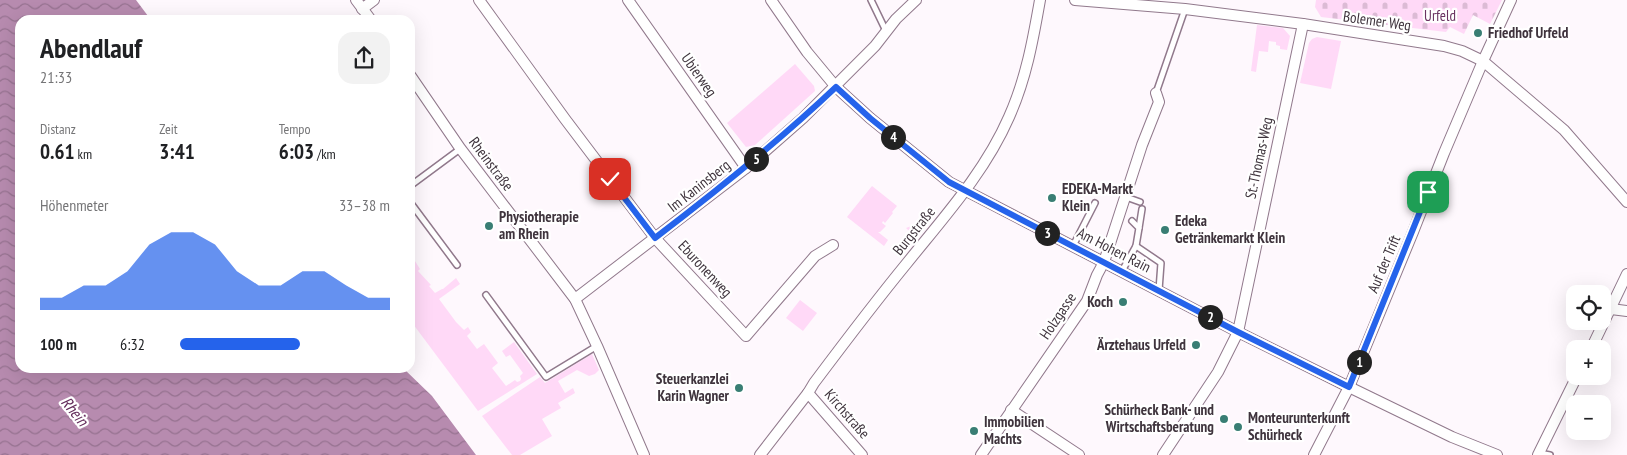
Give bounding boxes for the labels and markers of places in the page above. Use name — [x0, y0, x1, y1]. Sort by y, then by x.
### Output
place label: Friedhof Urfeld — [1488, 23, 1569, 42]
marker: Friedhof Urfeld — [1472, 27, 1484, 39]
pin: 4 — [880, 124, 906, 150]
pin: 5 — [744, 146, 768, 172]
pin — [589, 158, 631, 200]
pin — [1407, 171, 1449, 213]
place label: EDEKA-Markt Klein — [1062, 179, 1134, 215]
marker: EDEKA-Markt Klein — [1046, 192, 1058, 204]
place label: Physiotherapie am Rhein — [499, 207, 579, 243]
place label: Edeka Getränkemarkt Klein — [1175, 211, 1285, 247]
marker: Physiotherapie am Rhein — [483, 220, 495, 232]
pin: 3 — [1034, 220, 1060, 246]
marker: Edeka Getränkemarkt Klein — [1159, 224, 1171, 236]
place label: Koch — [1087, 292, 1113, 311]
marker: Koch — [1117, 296, 1129, 308]
pin: 2 — [1198, 304, 1222, 330]
place label: Ärztehaus Urfeld — [1096, 335, 1186, 354]
marker: Ärztehaus Urfeld — [1190, 339, 1202, 351]
pin: 1 — [1346, 350, 1372, 374]
place label: Steuerkanzlei Karin Wagner — [656, 369, 730, 405]
marker: Steuerkanzlei Karin Wagner — [733, 382, 745, 394]
place label: Schürheck Bank- und Wirtschaftsberatung — [1104, 400, 1214, 436]
place label: Monteurunterkunft Schürheck — [1248, 408, 1350, 444]
place label: Immobilien Machts — [984, 412, 1045, 448]
marker: Schürheck Bank- und Wirtschaftsberatung — [1218, 413, 1230, 425]
marker: Monteurunterkunft Schürheck — [1232, 421, 1244, 433]
marker: Immobilien Machts — [968, 425, 980, 437]

